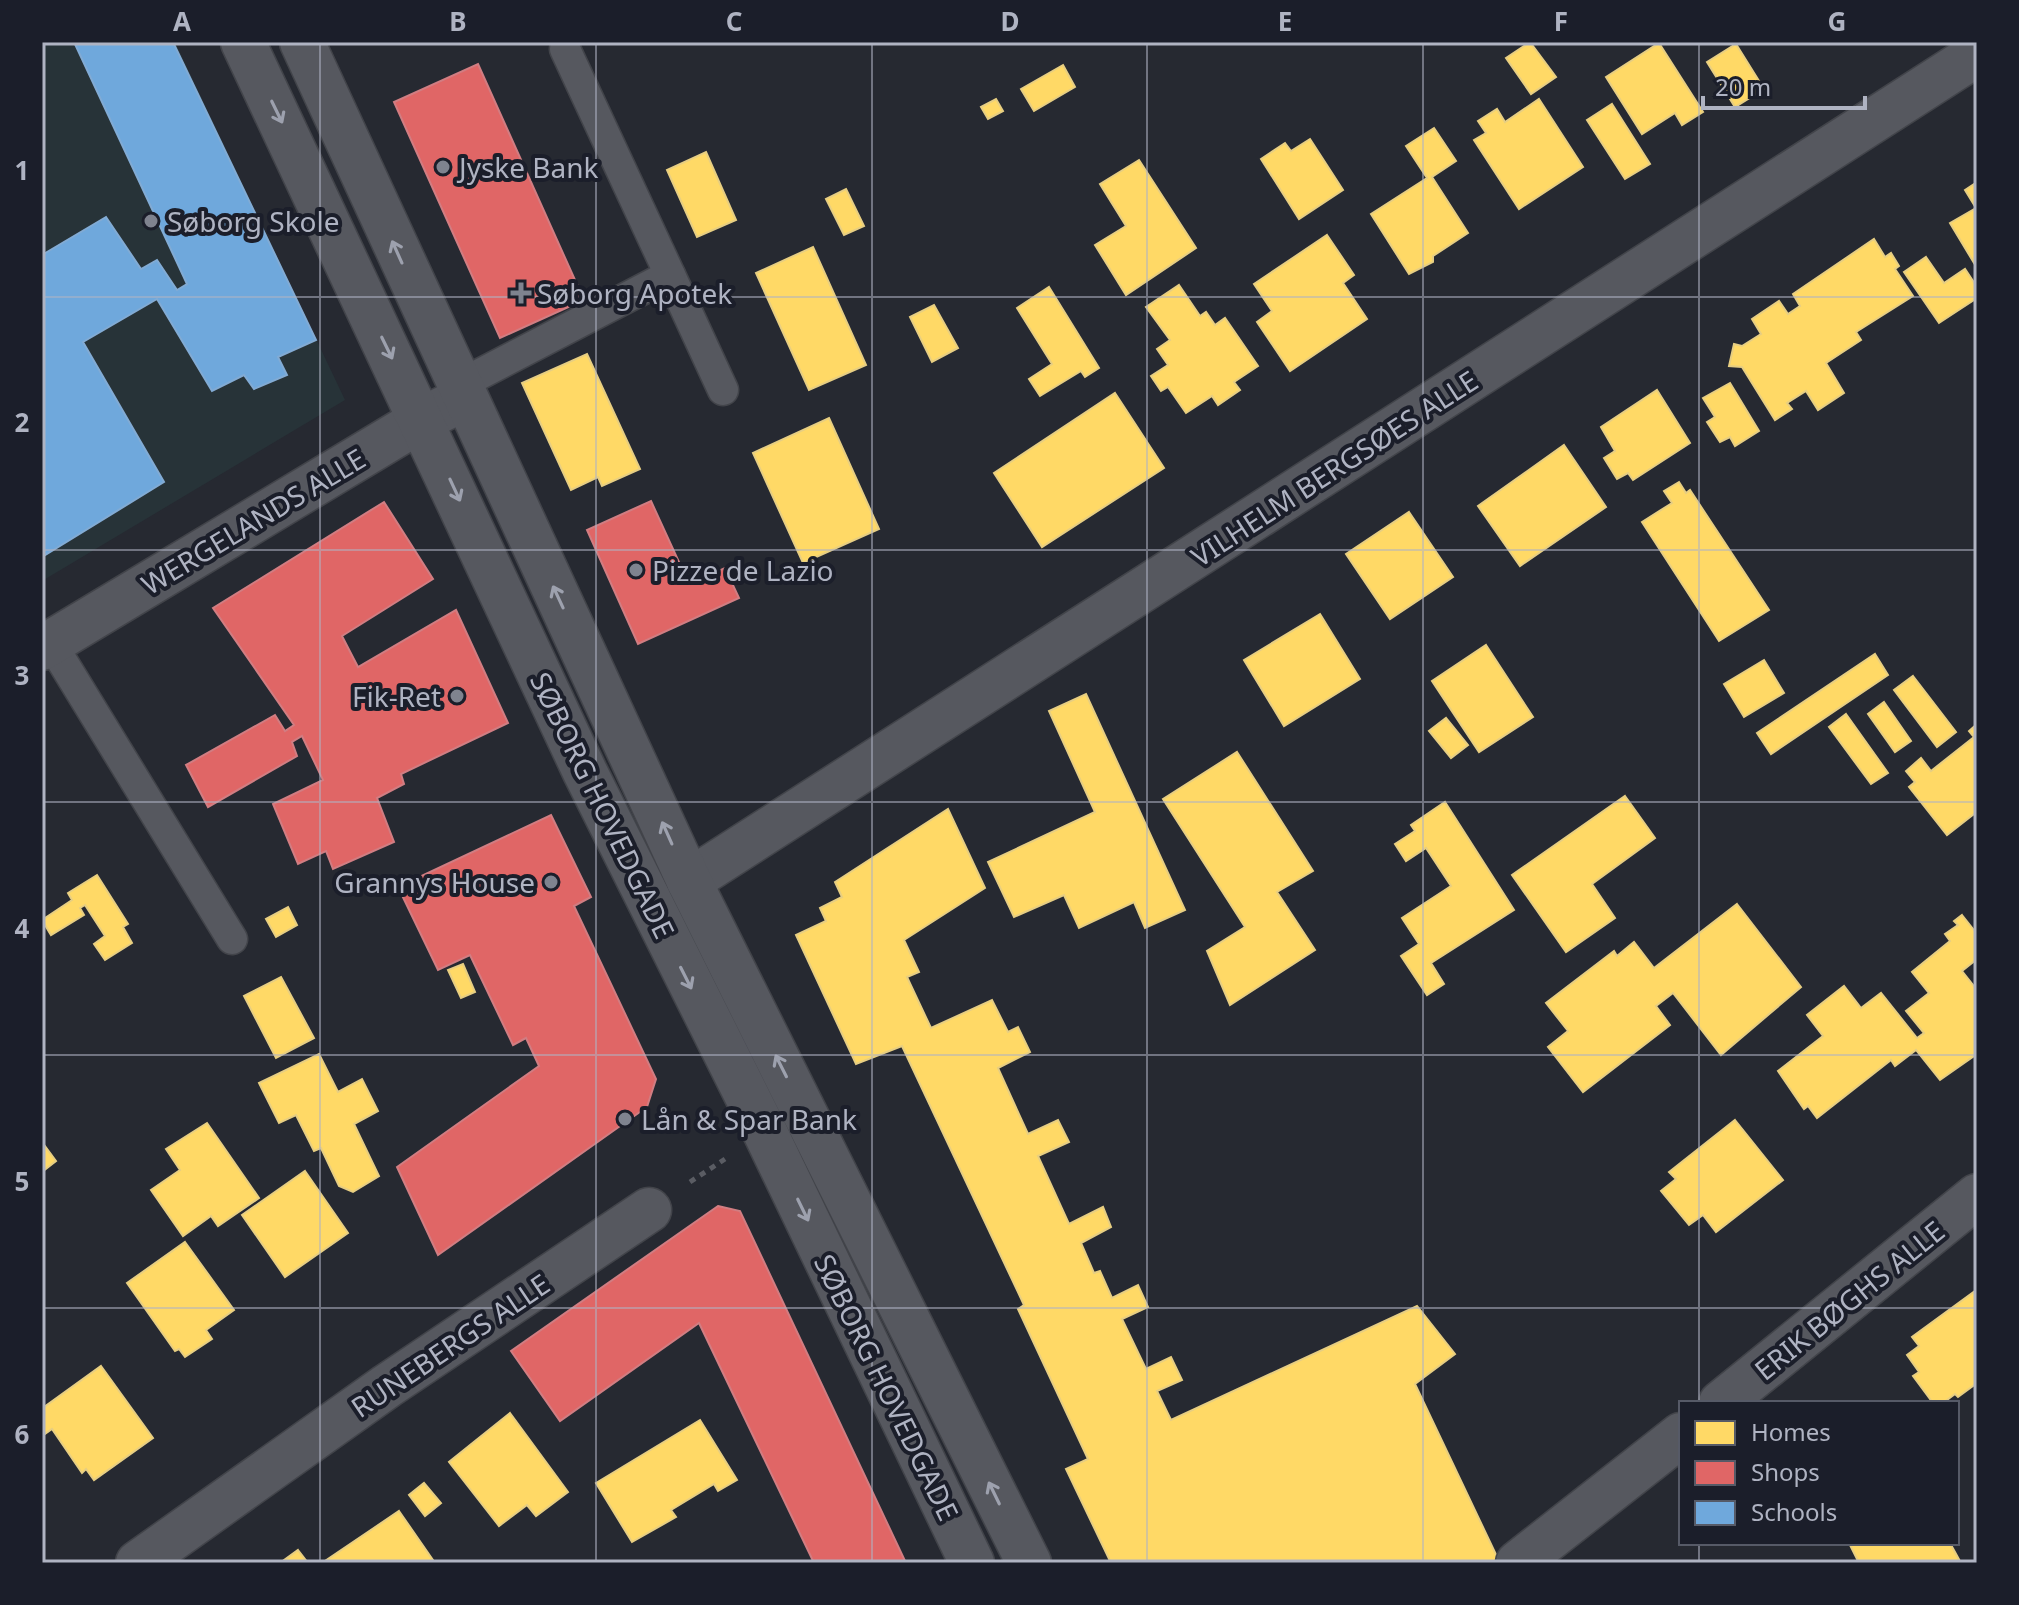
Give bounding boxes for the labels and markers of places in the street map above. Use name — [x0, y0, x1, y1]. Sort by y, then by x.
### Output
place label: Jyske Bank — [456, 148, 599, 186]
marker: Jyske Bank — [434, 158, 452, 176]
place label: Søborg Skole — [167, 202, 340, 240]
marker: Søborg Skole — [142, 212, 160, 230]
place label: Søborg Apotek — [537, 274, 732, 312]
marker: Søborg Apotek — [512, 284, 530, 302]
place label: Pizze de Lazio — [652, 551, 834, 589]
marker: Pizze de Lazio — [627, 561, 645, 579]
place label: Fik-Ret — [352, 677, 441, 715]
marker: Fik-Ret — [448, 687, 466, 705]
place label: Grannys House — [334, 863, 535, 901]
marker: Grannys House — [542, 873, 560, 891]
place label: Lån & Spar Bank — [641, 1100, 857, 1138]
marker: Lån & Spar Bank — [616, 1110, 634, 1128]

